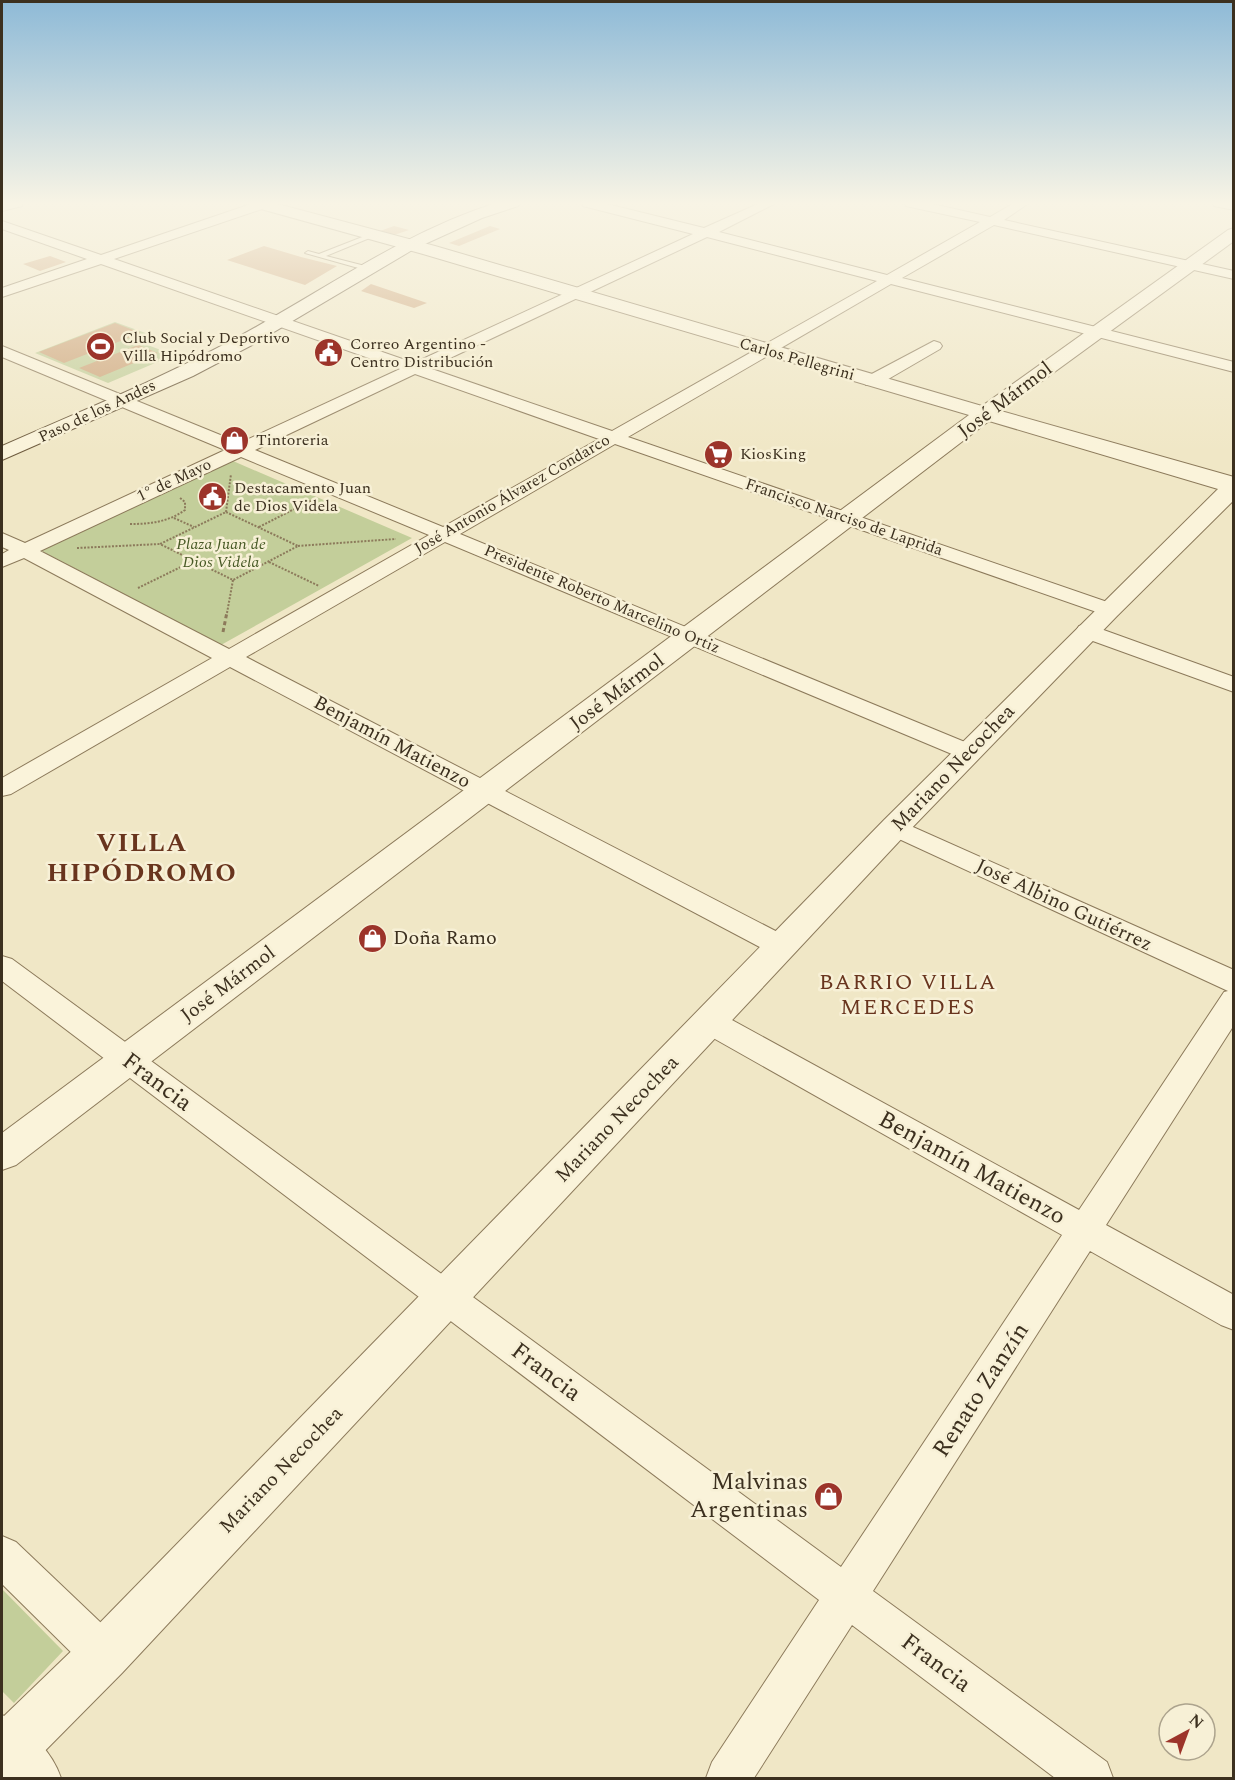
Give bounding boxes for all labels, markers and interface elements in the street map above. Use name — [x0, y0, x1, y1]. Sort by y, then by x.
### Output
place label: Club Social y Deportivo Villa Hipódromo — [122, 326, 290, 368]
sports icon: Club Social y Deportivo Villa Hipódromo — [85, 331, 117, 363]
street label: Carlos Pellegrini — [736, 331, 858, 387]
place label: Correo Argentino - Centro Distribución — [350, 332, 493, 374]
public building icon: Correo Argentino - Centro Distribución — [313, 337, 345, 369]
street label: José Mármol — [951, 354, 1059, 446]
street label: Paso de los Andes — [34, 373, 160, 449]
shop icon: Tintoreria — [219, 424, 251, 456]
place label: Tintoreria — [256, 428, 329, 452]
street label: José Antonio Álvarez Condarco — [410, 428, 614, 560]
supermarket icon: KiosKing — [703, 438, 735, 470]
place label: KiosKing — [740, 442, 806, 466]
street label: 1° de Mayo — [133, 452, 215, 508]
street label: Francisco Narciso de Laprida — [742, 472, 946, 562]
place label: Destacamento Juan de Dios Videla — [234, 476, 371, 518]
public building icon: Destacamento Juan de Dios Videla — [197, 481, 229, 513]
park label: Plaza Juan de Dios Videla — [176, 532, 266, 574]
street label: Presidente Roberto Marcelino Ortiz — [480, 538, 724, 660]
street label: José Mármol — [563, 646, 671, 738]
street label: Benjamín Matienzo — [308, 688, 476, 796]
street label: Mariano Necochea — [884, 697, 1022, 839]
district label: VILLA HIPÓDROMO — [47, 823, 237, 893]
street label: José Albino Gutiérrez — [971, 851, 1157, 959]
shop icon: Doña Ramo — [356, 922, 388, 954]
place label: Doña Ramo — [393, 923, 497, 953]
street label: José Mármol — [174, 938, 282, 1030]
district label: BARRIO VILLA MERCEDES — [819, 966, 997, 1024]
street label: Francia — [114, 1043, 200, 1121]
street label: Mariano Necochea — [548, 1048, 686, 1190]
street label: Benjamín Matienzo — [872, 1102, 1072, 1234]
street label: Renato Zanzín — [924, 1315, 1038, 1465]
street label: Francia — [503, 1333, 589, 1411]
street label: Mariano Necochea — [212, 1399, 350, 1541]
place label: Malvinas Argentinas — [690, 1464, 808, 1528]
shop icon: Malvinas Argentinas — [813, 1480, 845, 1512]
street label: Francia — [893, 1624, 979, 1702]
north arrow — [1157, 1702, 1217, 1762]
text: N — [1183, 1708, 1209, 1735]

